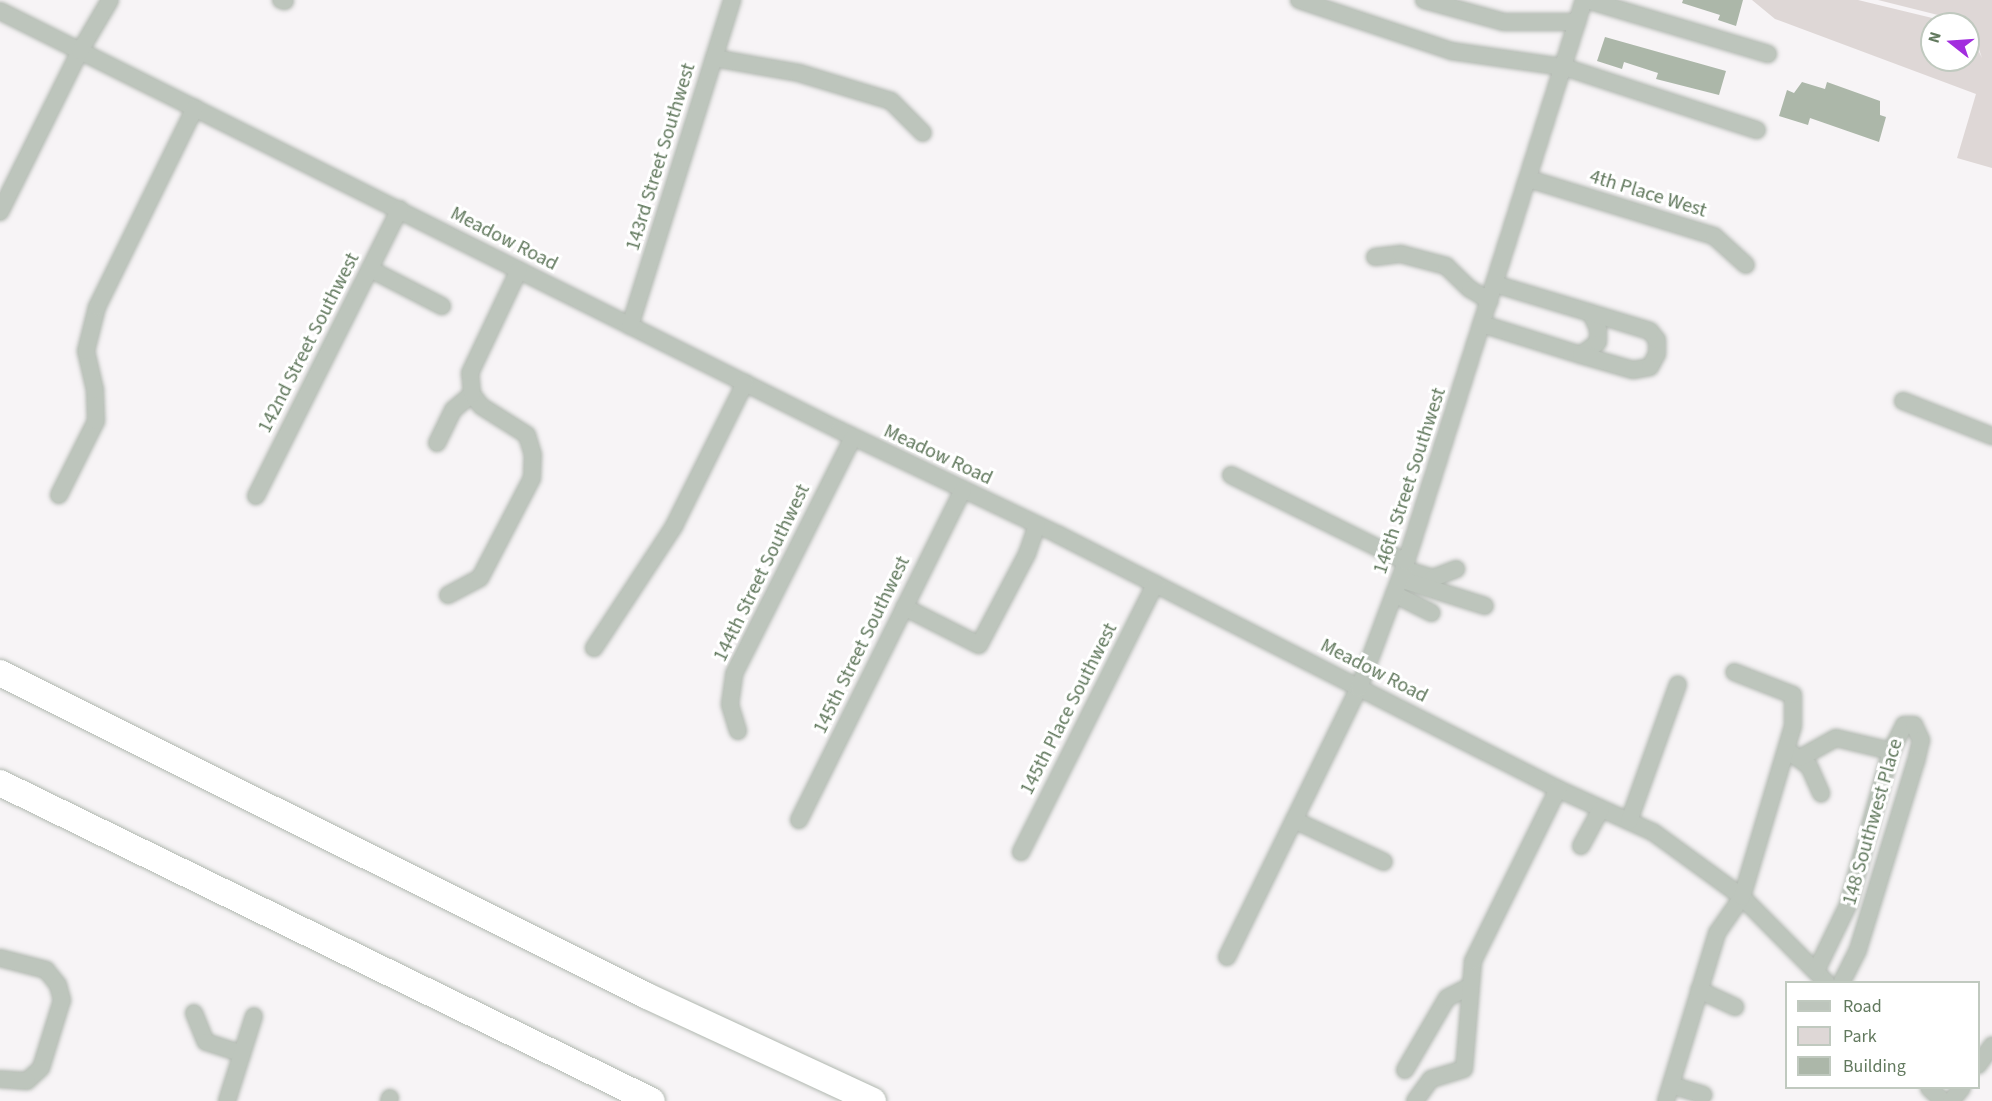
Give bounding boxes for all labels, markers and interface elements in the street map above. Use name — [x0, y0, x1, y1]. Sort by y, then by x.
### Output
north arrow — [1920, 12, 1980, 72]
text: N — [1923, 29, 1947, 46]
street label: 143rd Street Southwest — [621, 60, 701, 254]
street label: 4th Place West — [1587, 165, 1709, 223]
street label: Meadow Road — [446, 202, 562, 276]
street label: 142nd Street Southwest — [253, 249, 365, 437]
street label: 146th Street Southwest — [1369, 385, 1451, 577]
street label: Meadow Road — [880, 419, 996, 491]
street label: 144th Street Southwest — [709, 480, 815, 666]
street label: 145th Street Southwest — [809, 552, 915, 738]
street label: 145th Place Southwest — [1015, 619, 1123, 799]
street label: Meadow Road — [1316, 634, 1432, 708]
street label: 148 Southwest Place — [1838, 736, 1908, 908]
legend — [1785, 981, 1980, 1089]
text: Road — [1843, 994, 1882, 1019]
text: Park — [1843, 1024, 1877, 1049]
text: Building — [1843, 1054, 1906, 1079]

